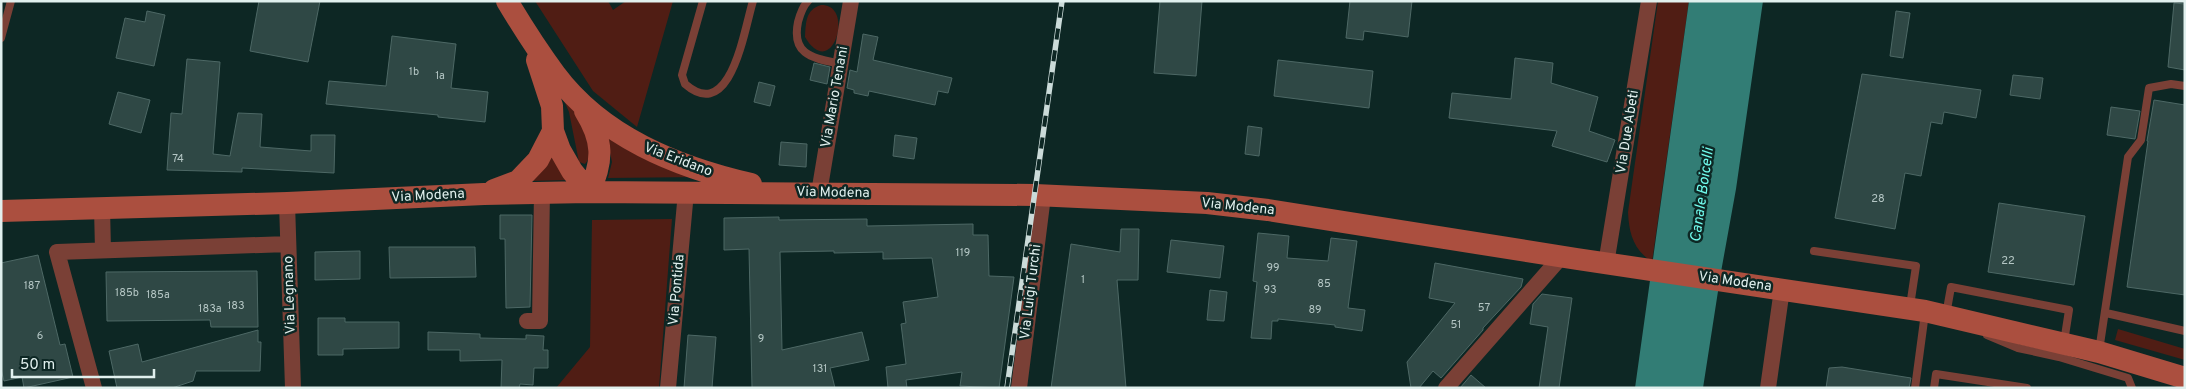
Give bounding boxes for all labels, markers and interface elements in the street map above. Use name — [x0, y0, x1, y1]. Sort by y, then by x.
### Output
street label: Via Mario Tenani — [818, 45, 852, 149]
house number: 1b — [409, 65, 419, 79]
house number: 1a — [435, 69, 445, 83]
street label: Via Due Abeti — [1613, 89, 1643, 175]
street label: Via Eridano — [641, 139, 715, 181]
water label: Canale Boicelli — [1687, 145, 1719, 243]
house number: 74 — [172, 152, 184, 166]
street label: Via Modena — [796, 184, 870, 202]
street label: Via Modena — [391, 186, 465, 206]
house number: 28 — [1871, 192, 1885, 206]
street label: Via Modena — [1201, 195, 1275, 219]
street label: Via Luigi Turchi — [1017, 243, 1045, 341]
house number: 119 — [956, 246, 970, 260]
street label: Via Pontida — [665, 254, 689, 326]
house number: 22 — [2001, 254, 2015, 268]
street label: Via Legnano — [280, 255, 300, 334]
house number: 99 — [1266, 261, 1280, 275]
street label: Via Modena — [1697, 268, 1773, 296]
house number: 1 — [1081, 273, 1085, 287]
house number: 85 — [1317, 277, 1331, 291]
house number: 187 — [24, 279, 40, 293]
house number: 93 — [1263, 283, 1277, 297]
house number: 185b — [115, 286, 139, 300]
house number: 185a — [146, 288, 170, 302]
house number: 183 — [227, 299, 245, 313]
house number: 57 — [1478, 301, 1490, 315]
house number: 183a — [198, 302, 222, 316]
house number: 89 — [1308, 303, 1322, 317]
house number: 51 — [1451, 318, 1461, 332]
house number: 6 — [37, 329, 43, 343]
house number: 9 — [758, 332, 764, 346]
scale bar — [12, 346, 155, 378]
text: 50 m — [20, 356, 55, 375]
house number: 131 — [813, 362, 827, 376]

